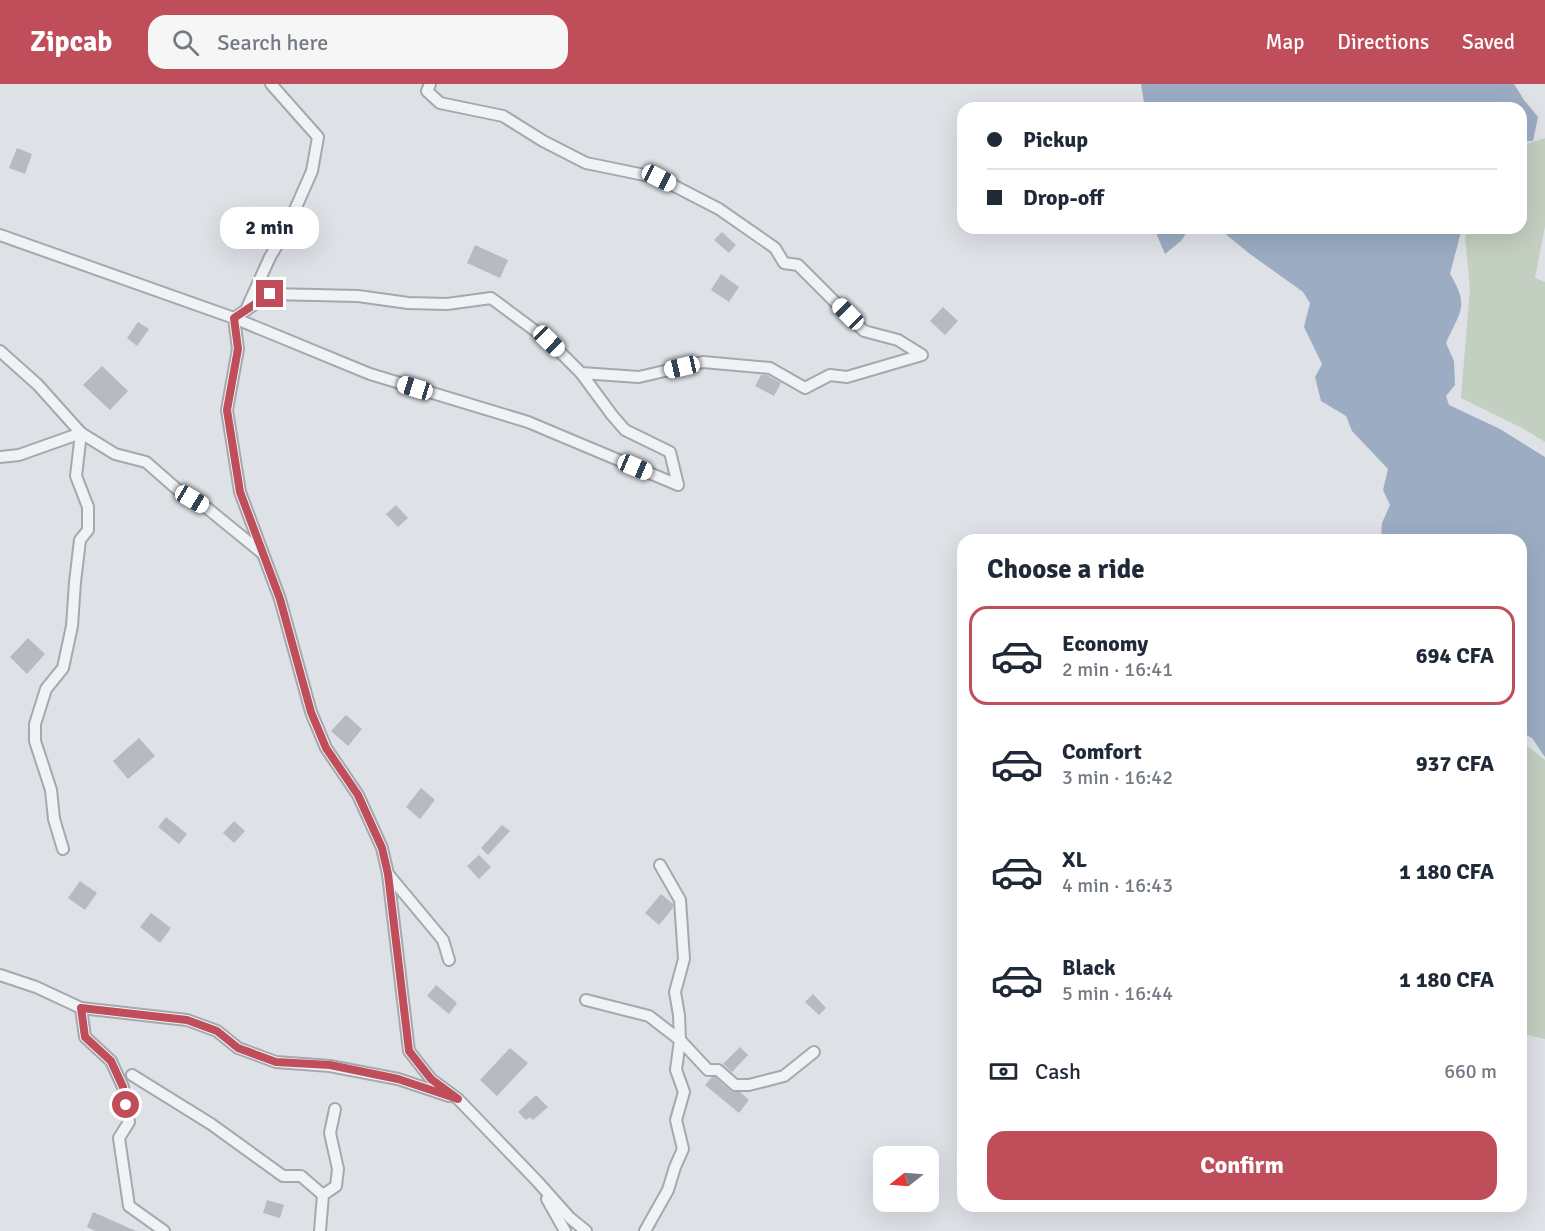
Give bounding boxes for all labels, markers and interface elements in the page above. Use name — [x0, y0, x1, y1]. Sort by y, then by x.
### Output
search box — [148, 15, 568, 69]
text: Zipcab — [30, 25, 112, 59]
icon: search — [169, 26, 202, 59]
text: Search here — [217, 29, 328, 56]
text: Map — [1266, 29, 1304, 55]
text: Directions — [1337, 29, 1429, 55]
text: Saved — [1462, 29, 1515, 55]
text: Pickup — [1023, 126, 1088, 153]
car — [639, 162, 679, 194]
text: Drop-off — [1023, 184, 1104, 211]
callout: 2 min — [220, 207, 320, 249]
text: 2 min — [245, 215, 294, 240]
route end — [256, 280, 283, 307]
car — [829, 295, 867, 333]
car — [530, 322, 568, 360]
car — [662, 354, 702, 380]
car — [395, 374, 435, 402]
car — [615, 452, 655, 482]
car — [172, 482, 212, 516]
text: Choose a ride — [987, 553, 1145, 586]
icon: car — [990, 629, 1044, 683]
text: Economy — [1062, 630, 1148, 657]
text: 694 CFA — [1416, 642, 1494, 669]
text: 2 min · 16:41 — [1062, 657, 1173, 682]
icon: car — [990, 737, 1044, 791]
text: Comfort — [1062, 738, 1142, 765]
text: 937 CFA — [1416, 750, 1494, 777]
text: 3 min · 16:42 — [1062, 765, 1173, 790]
icon: car — [990, 845, 1044, 899]
text: XL — [1062, 846, 1087, 873]
text: 1 180 CFA — [1399, 858, 1494, 885]
text: 4 min · 16:43 — [1062, 873, 1173, 898]
icon: car — [990, 953, 1044, 1007]
text: Black — [1062, 954, 1116, 981]
text: 1 180 CFA — [1399, 966, 1494, 993]
text: 5 min · 16:44 — [1062, 981, 1173, 1006]
icon: cash — [987, 1055, 1020, 1088]
text: Cash — [1035, 1058, 1081, 1085]
text: 660 m — [1444, 1059, 1497, 1084]
route start — [112, 1091, 139, 1118]
button: Confirm — [987, 1131, 1497, 1200]
north arrow — [873, 1146, 939, 1212]
map controls — [873, 1146, 939, 1212]

